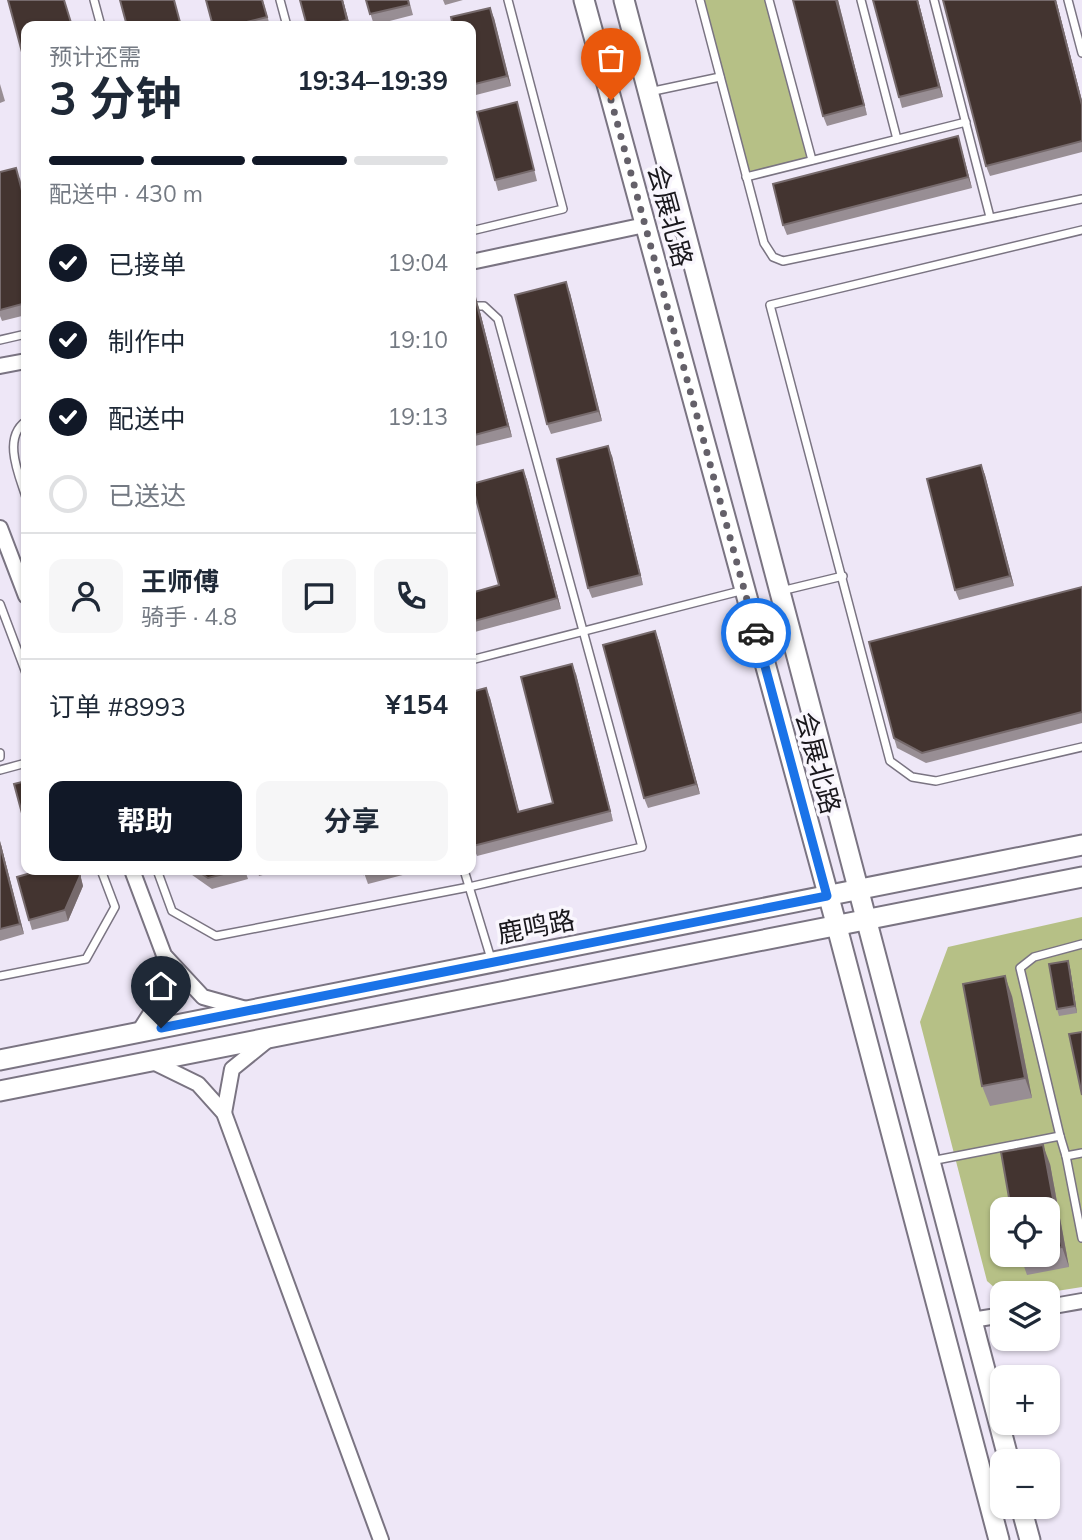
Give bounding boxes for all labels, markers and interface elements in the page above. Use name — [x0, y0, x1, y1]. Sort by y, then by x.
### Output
pin — [581, 28, 641, 100]
icon: bag — [592, 39, 630, 77]
text: 预计还需 — [49, 42, 141, 71]
text: 19:34–19:39 — [297, 64, 448, 97]
text: 3 分钟 — [49, 69, 181, 127]
street label: 会展北路 — [641, 161, 700, 270]
text: 配送中 · 430 m — [49, 179, 203, 208]
icon: check — [49, 244, 87, 282]
text: 已接单 — [108, 248, 186, 281]
text: 19:04 — [388, 248, 448, 277]
icon: check — [49, 321, 87, 359]
text: 制作中 — [108, 325, 186, 358]
text: 19:10 — [388, 325, 448, 354]
icon: check — [49, 398, 87, 436]
text: 配送中 — [108, 402, 186, 435]
text: 19:13 — [388, 402, 448, 431]
text: 已送达 — [108, 479, 186, 512]
button: person — [49, 559, 123, 633]
button: chat — [282, 559, 356, 633]
button: phone — [374, 559, 448, 633]
text: 王师傅 — [141, 565, 219, 598]
courier — [721, 598, 791, 668]
text: 骑手 · 4.8 — [141, 602, 237, 631]
icon: car — [737, 614, 775, 652]
text: ¥154 — [386, 688, 448, 721]
text: 订单 #8993 — [49, 690, 186, 723]
street label: 会展北路 — [789, 708, 848, 817]
button: 帮助 — [49, 781, 242, 861]
button: 分享 — [256, 781, 448, 861]
street label: 鹿鸣路 — [494, 903, 577, 950]
pin — [131, 956, 191, 1028]
icon: home — [142, 967, 180, 1005]
map controls — [990, 1197, 1060, 1519]
button: locate — [990, 1197, 1060, 1267]
button: layers — [990, 1281, 1060, 1351]
button: + — [990, 1365, 1060, 1435]
button: − — [990, 1449, 1060, 1519]

